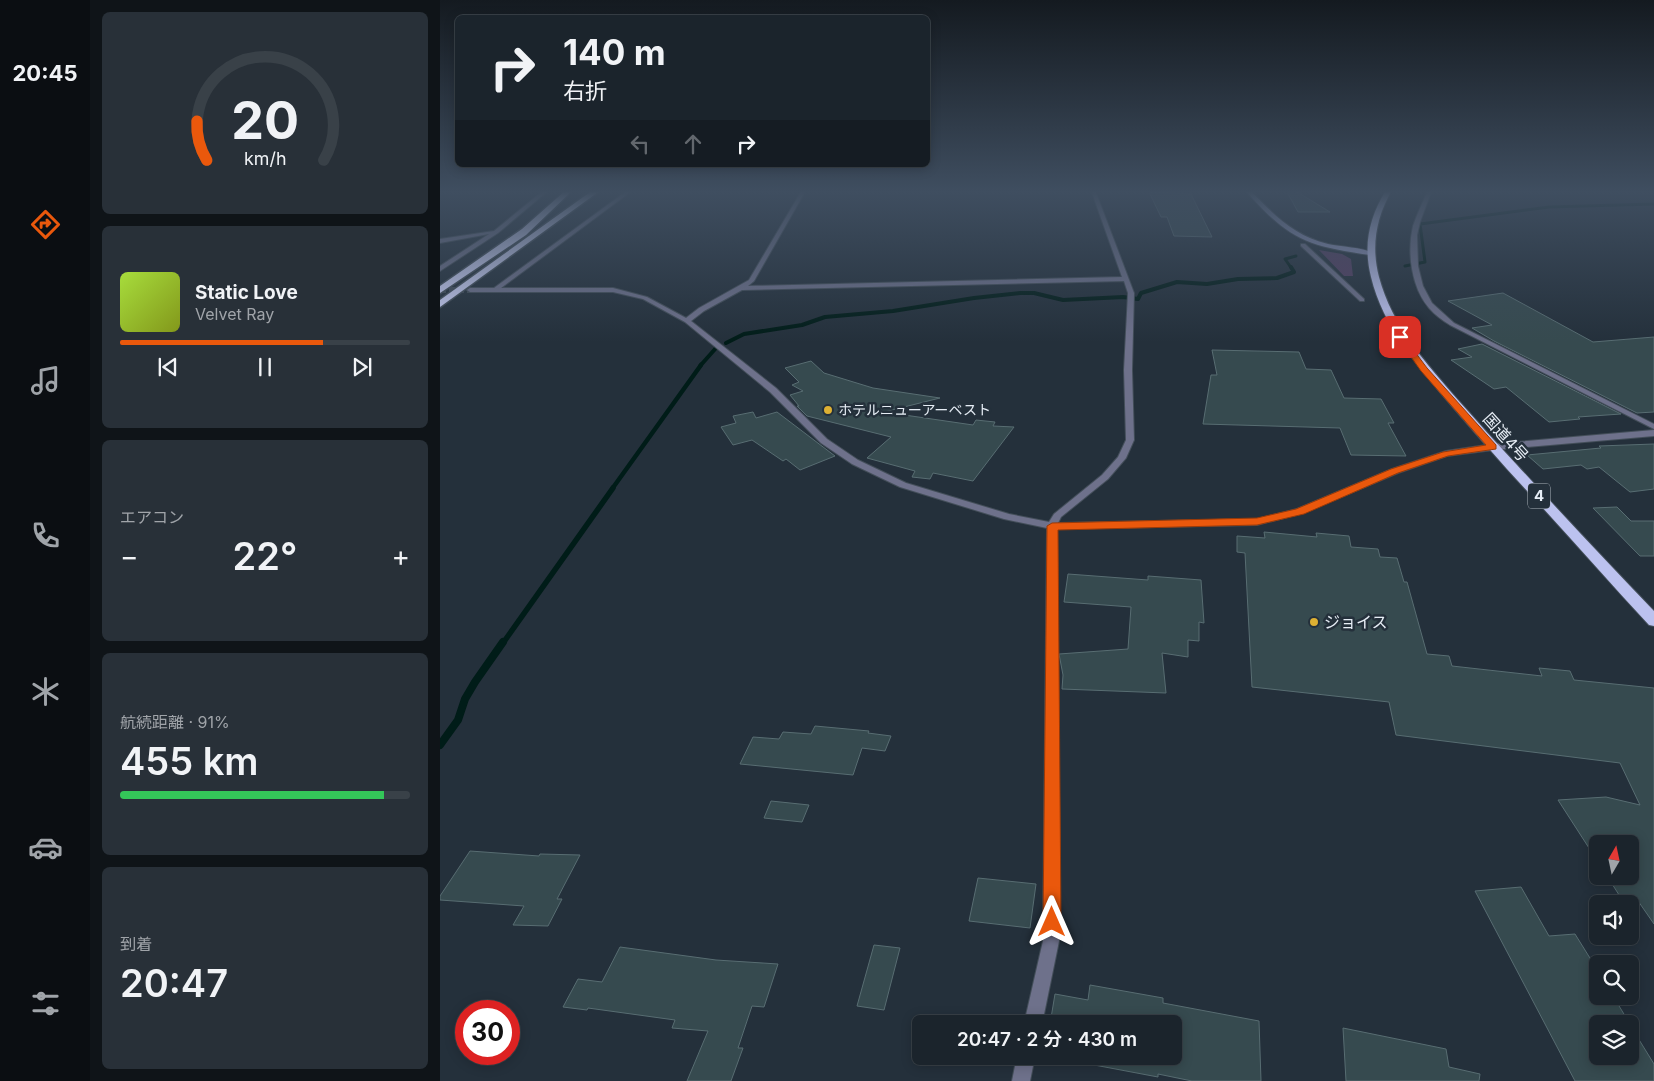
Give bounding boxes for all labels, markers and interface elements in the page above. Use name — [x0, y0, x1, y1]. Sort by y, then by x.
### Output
text: 140 m — [563, 31, 666, 73]
icon: right — [480, 35, 545, 100]
text: 20:45 — [13, 60, 77, 86]
text: 右折 — [563, 78, 607, 104]
text: 20 — [231, 89, 299, 152]
icon: left — [626, 130, 654, 158]
icon: ahead — [679, 130, 707, 158]
icon: right — [732, 130, 760, 158]
text: km/h — [244, 148, 286, 169]
icon: directions — [28, 207, 63, 242]
text: Static Love — [195, 281, 298, 304]
text: Velvet Ray — [195, 304, 274, 324]
pin — [1379, 316, 1421, 358]
icon: arrive — [1386, 323, 1414, 351]
icon: previous — [154, 353, 182, 381]
icon: pause — [251, 353, 279, 381]
icon: next — [348, 353, 376, 381]
icon: music — [28, 363, 63, 398]
place label: ホテルニューアーベスト — [838, 401, 991, 418]
marker: ホテルニューアーベスト — [822, 404, 834, 416]
street label: 国道4号 — [1479, 409, 1533, 465]
road number: 4 — [1528, 484, 1550, 508]
text: エアコン — [120, 507, 184, 527]
icon: phone — [28, 518, 63, 553]
text: 22° — [233, 533, 297, 579]
text: − — [120, 539, 139, 573]
text: + — [391, 539, 410, 573]
place label: ジョイス — [1324, 612, 1388, 632]
marker: ジョイス — [1308, 616, 1320, 628]
icon: climate — [28, 674, 63, 709]
text: 航続距離 · 91% — [120, 712, 230, 732]
text: 455 km — [120, 738, 259, 784]
icon: car — [28, 830, 63, 865]
north arrow — [1589, 835, 1639, 885]
map controls — [1589, 835, 1639, 1065]
position arrow — [1025, 895, 1077, 947]
button: sound — [1589, 895, 1639, 945]
text: 到着 — [120, 934, 152, 954]
button: search — [1589, 955, 1639, 1005]
text: 20:47 — [120, 960, 228, 1006]
icon: filters — [28, 986, 63, 1021]
speed limit sign: 30 — [455, 1000, 520, 1065]
button: layers — [1589, 1015, 1639, 1065]
text: 20:47 · 2 分 · 430 m — [957, 1028, 1137, 1051]

